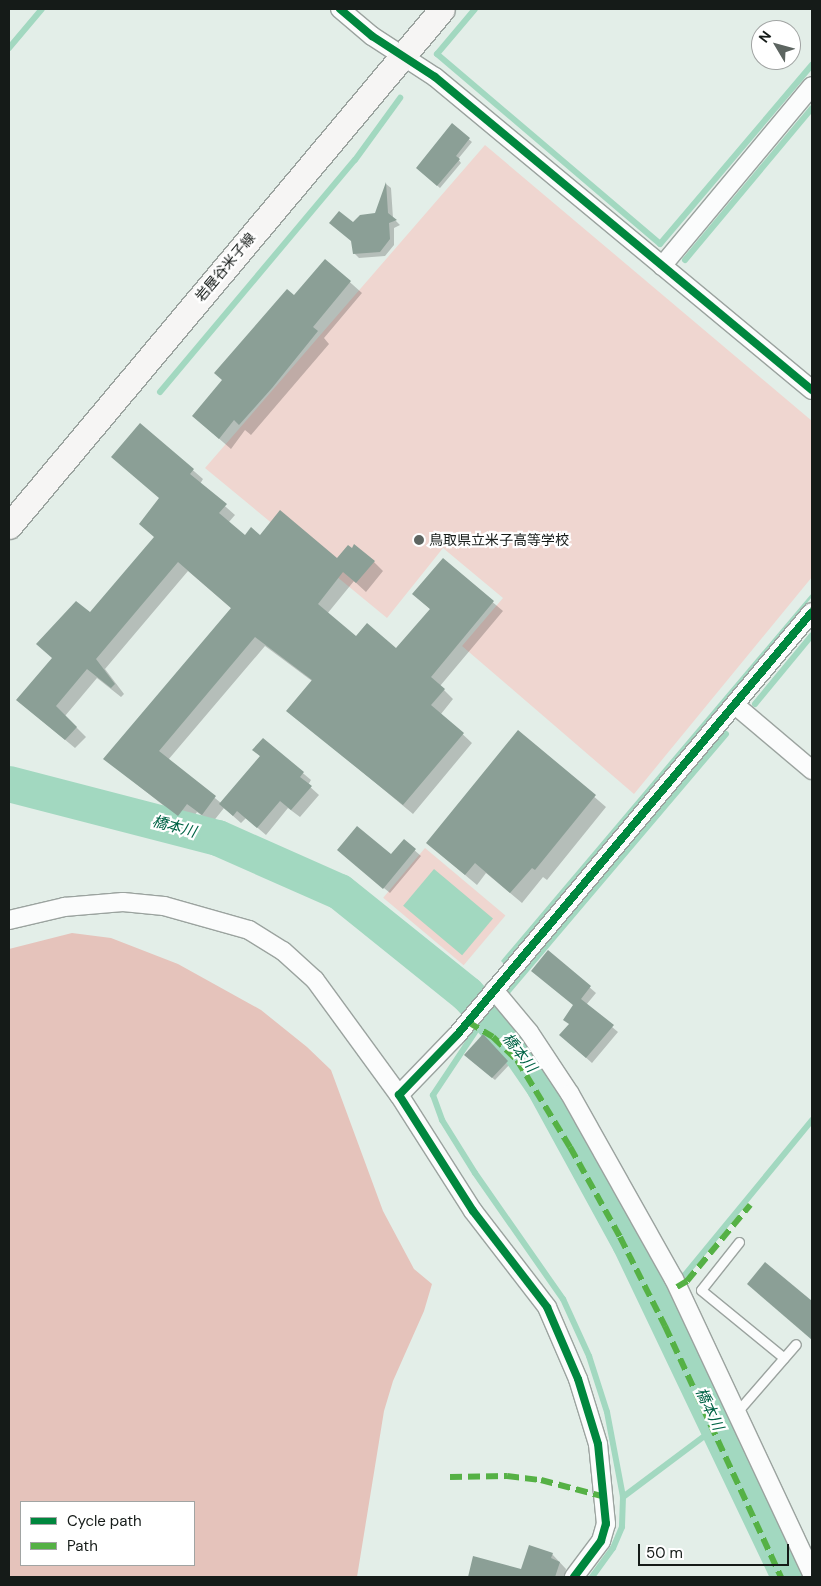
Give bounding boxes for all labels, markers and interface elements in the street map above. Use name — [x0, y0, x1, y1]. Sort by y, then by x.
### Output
north arrow — [751, 20, 801, 70]
text: N — [755, 27, 775, 46]
street label: 岩屋谷米子線 — [192, 229, 258, 305]
place label: 鳥取県立米子高等学校 — [429, 532, 569, 548]
marker: 鳥取県立米子高等学校 — [413, 534, 425, 546]
water label: 橋本川 — [150, 812, 198, 842]
water label: 橋本川 — [498, 1030, 540, 1076]
water label: 橋本川 — [691, 1385, 727, 1433]
legend — [20, 1501, 195, 1566]
text: Cycle path — [67, 1511, 142, 1531]
scale bar — [641, 1534, 792, 1566]
text: Path — [67, 1536, 98, 1556]
text: 50 m — [646, 1543, 683, 1563]

